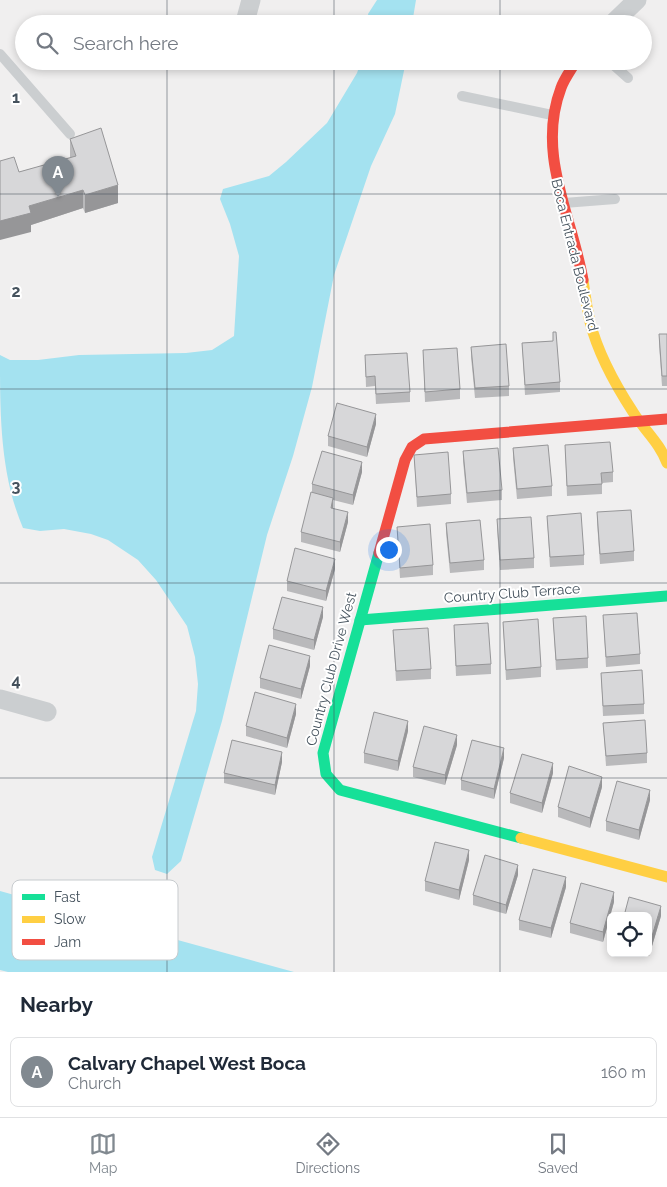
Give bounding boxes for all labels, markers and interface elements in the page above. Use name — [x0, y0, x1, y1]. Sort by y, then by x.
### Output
search box — [15, 15, 652, 70]
icon: search — [33, 29, 61, 57]
text: Search here — [73, 32, 179, 54]
text: 1 — [12, 88, 20, 107]
pin: A — [42, 156, 74, 197]
street label: Boca Entrada Boulevard — [548, 177, 602, 333]
text: 2 — [11, 282, 21, 301]
text: 3 — [12, 477, 21, 496]
your location — [376, 537, 402, 563]
street label: Country Club Terrace — [443, 580, 581, 606]
street label: Country Club Drive West — [303, 590, 359, 748]
text: 4 — [11, 671, 21, 690]
legend — [12, 880, 178, 960]
text: Fast — [54, 889, 81, 905]
text: Slow — [54, 911, 86, 927]
map controls — [607, 912, 652, 957]
button: locate — [607, 912, 652, 957]
text: Jam — [54, 934, 81, 950]
text: Nearby — [20, 992, 93, 1017]
text: Calvary Chapel West Boca — [68, 1052, 306, 1074]
text: A — [32, 1063, 42, 1082]
text: 160 m — [601, 1063, 646, 1082]
text: Church — [68, 1074, 121, 1093]
tab: Map — [89, 1130, 117, 1176]
tab: Directions — [295, 1130, 360, 1176]
tab: Saved — [538, 1130, 578, 1176]

